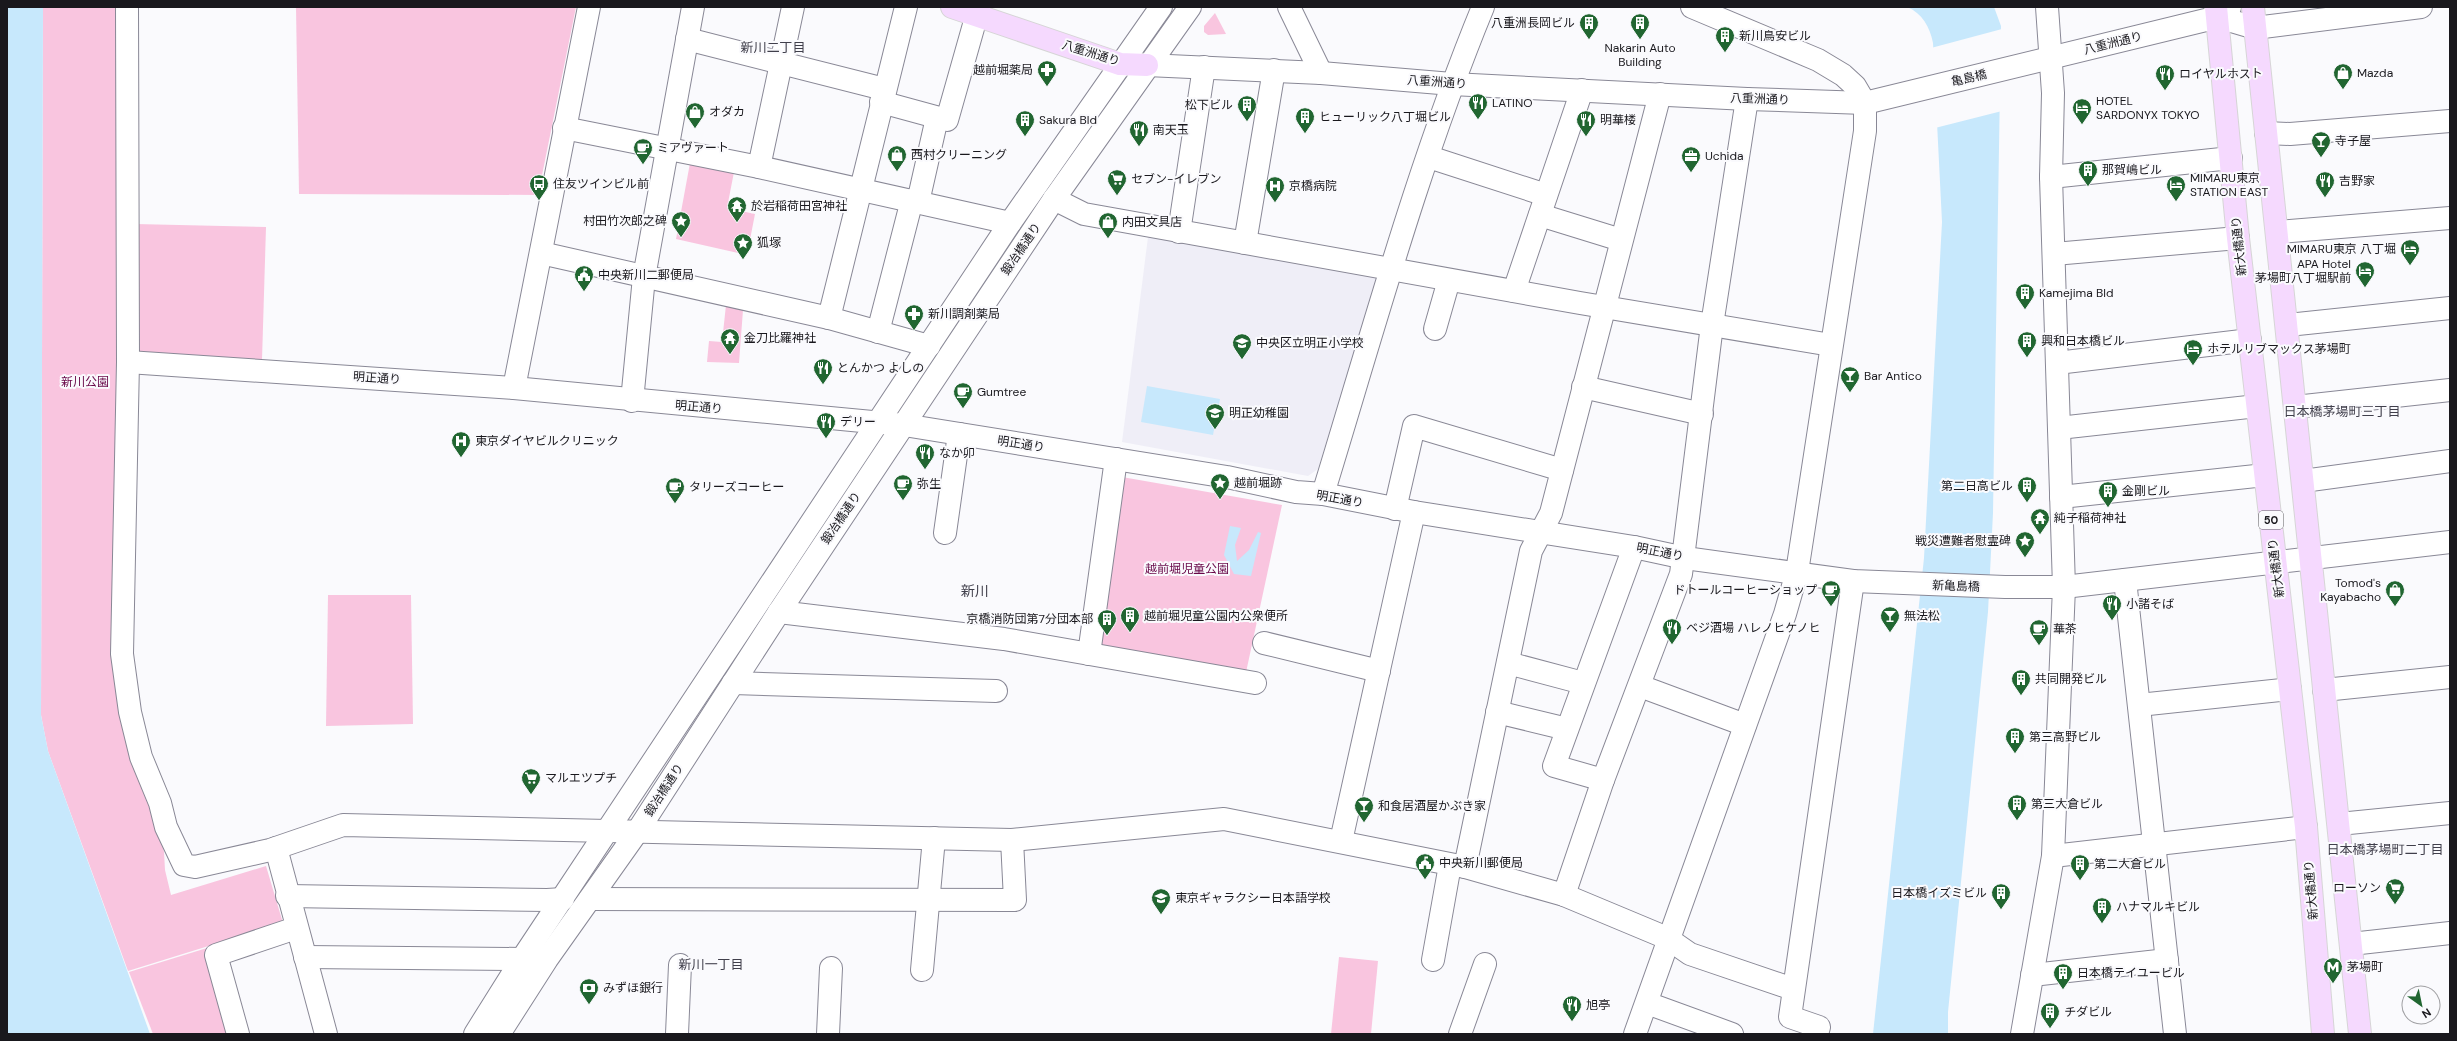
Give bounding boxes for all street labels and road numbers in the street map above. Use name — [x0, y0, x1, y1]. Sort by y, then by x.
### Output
street label: 八重洲通り — [2082, 28, 2144, 58]
street label: 八重洲通り — [1060, 37, 1122, 69]
street label: 亀島橋 — [1950, 66, 1988, 90]
street label: 八重洲通り — [1407, 72, 1467, 92]
street label: 八重洲通り — [1730, 90, 1790, 108]
street label: 新大橋通り — [2228, 215, 2250, 277]
street label: 鍛冶橋通り — [998, 220, 1044, 278]
street label: 明正通り — [352, 368, 402, 388]
street label: 明正通り — [674, 397, 724, 417]
street label: 明正通り — [996, 432, 1046, 456]
street label: 明正通り — [1315, 487, 1365, 511]
street label: 鍛冶橋通り — [818, 489, 864, 547]
road number: 50 — [2259, 511, 2283, 529]
street label: 新大橋通り — [2264, 537, 2288, 599]
street label: 明正通り — [1635, 540, 1685, 564]
street label: 新亀島橋 — [1932, 577, 1980, 595]
street label: 鍛冶橋通り — [641, 760, 687, 820]
street label: 新大橋通り — [2300, 859, 2322, 921]

